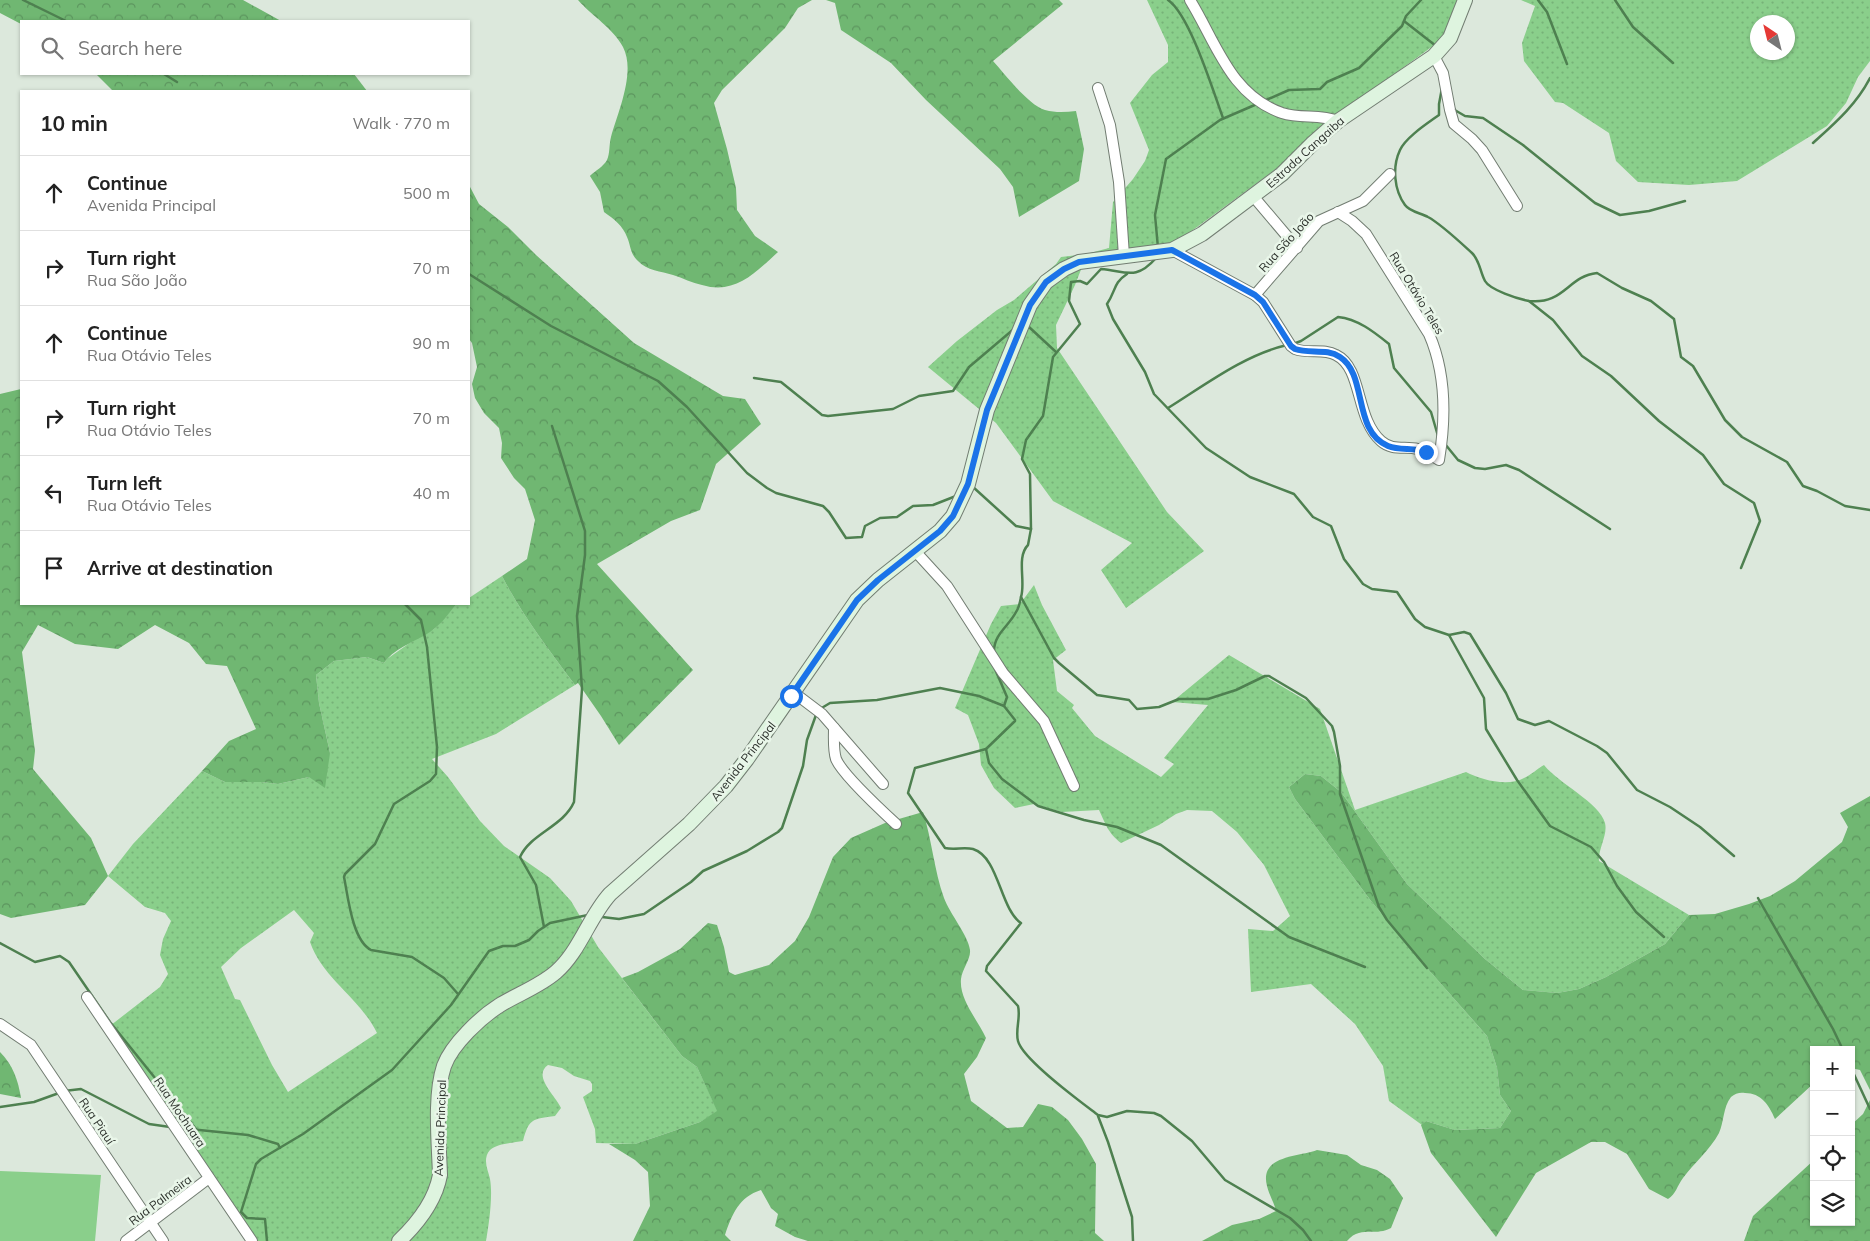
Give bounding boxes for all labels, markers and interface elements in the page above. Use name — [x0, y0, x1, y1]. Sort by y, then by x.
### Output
north arrow — [1750, 15, 1795, 60]
search box — [20, 20, 470, 75]
icon: search — [38, 34, 66, 62]
text: Search here — [78, 36, 182, 60]
text: 10 min — [40, 110, 108, 136]
text: Walk · 770 m — [352, 113, 450, 133]
street label: Estrada Cangaiba — [1263, 113, 1347, 191]
text: Continue — [87, 171, 167, 195]
icon: ahead — [40, 179, 68, 207]
text: 500 m — [403, 183, 450, 203]
text: Avenida Principal — [87, 195, 216, 215]
street label: Rua São João — [1255, 209, 1317, 275]
text: Turn right — [87, 246, 176, 270]
street label: Rua Otávio Teles — [1386, 249, 1448, 337]
icon: right — [40, 254, 68, 282]
text: 70 m — [413, 258, 450, 278]
text: Rua São João — [87, 270, 187, 290]
text: Continue — [87, 321, 167, 345]
icon: ahead — [40, 329, 68, 357]
text: 90 m — [413, 333, 450, 353]
text: Rua Otávio Teles — [87, 345, 212, 365]
text: Turn right — [87, 396, 176, 420]
icon: right — [40, 404, 68, 432]
text: 70 m — [413, 408, 450, 428]
text: Rua Otávio Teles — [87, 420, 212, 440]
route end — [1415, 441, 1438, 464]
text: Turn left — [87, 471, 162, 495]
icon: left — [40, 479, 68, 507]
text: 40 m — [413, 483, 450, 503]
text: Rua Otávio Teles — [87, 495, 212, 515]
icon: arrive — [40, 554, 68, 582]
text: Arrive at destination — [87, 556, 273, 580]
route start — [780, 685, 803, 708]
street label: Avenida Principal — [707, 718, 779, 804]
map controls — [1810, 1046, 1855, 1226]
button: + — [1810, 1046, 1855, 1091]
street label: Rua Mochuara — [151, 1074, 209, 1150]
street label: Avenida Principal — [431, 1079, 449, 1177]
button: − — [1810, 1091, 1855, 1136]
street label: Rua Piauí — [76, 1095, 119, 1148]
button: locate — [1810, 1136, 1855, 1181]
street label: Rua Palmeira — [126, 1172, 194, 1228]
button: layers — [1810, 1181, 1855, 1226]

